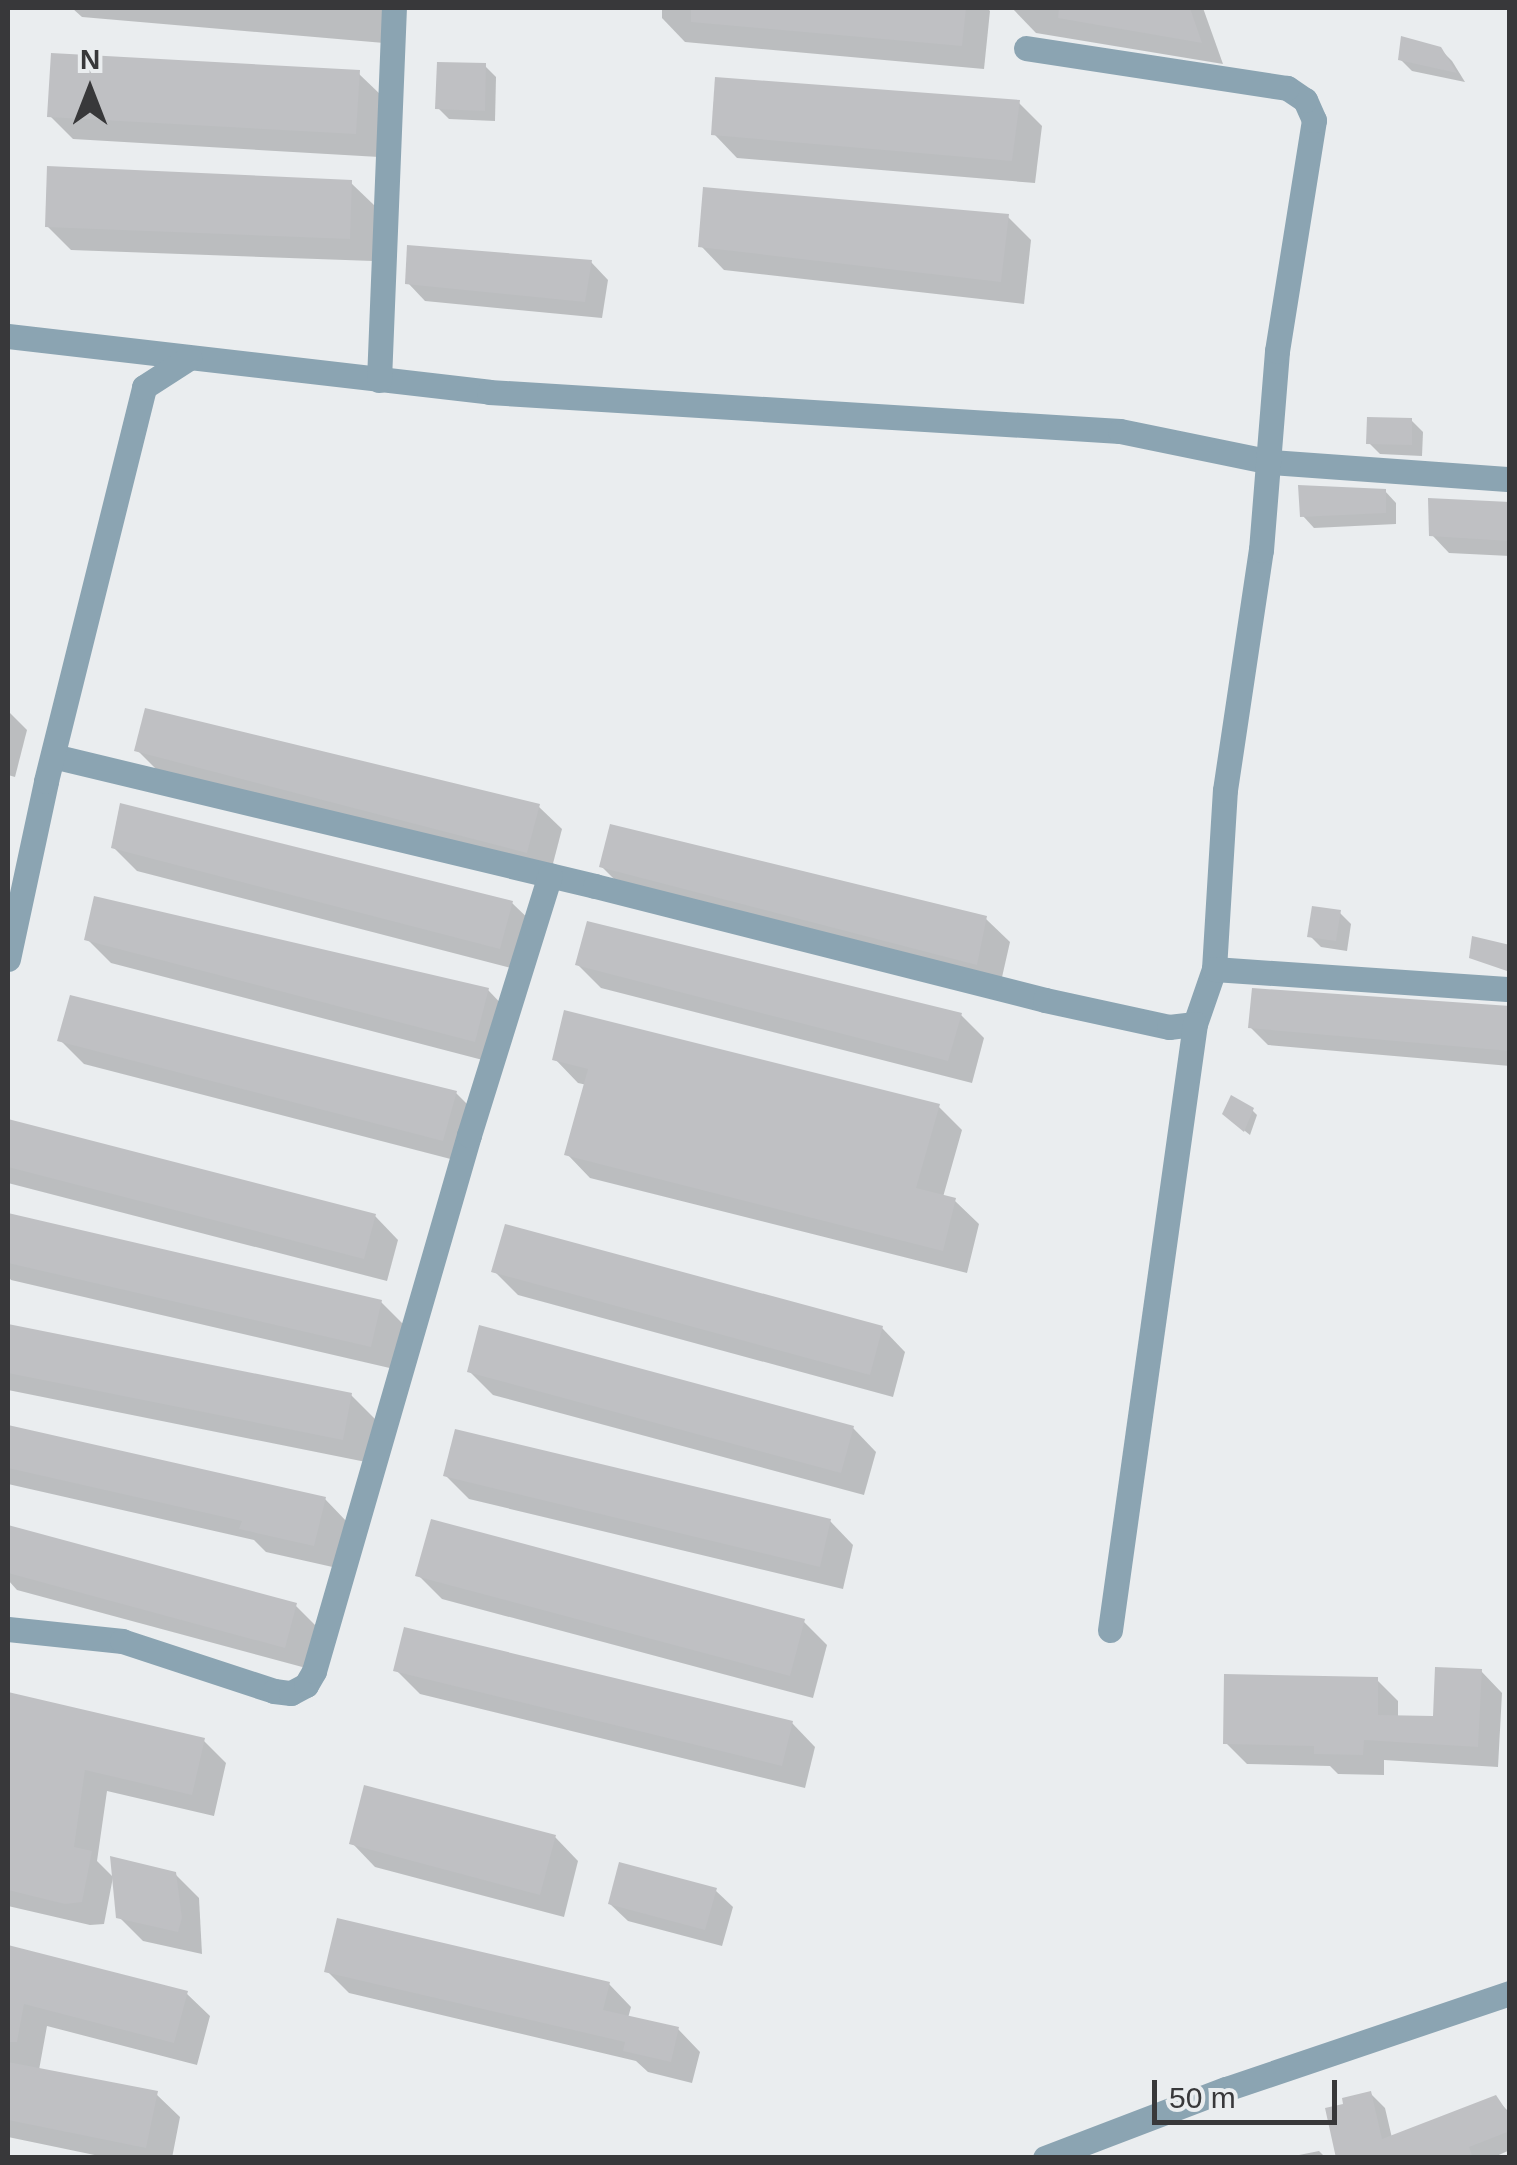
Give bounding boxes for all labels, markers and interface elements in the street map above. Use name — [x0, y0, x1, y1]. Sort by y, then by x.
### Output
north arrow — [40, 40, 140, 140]
text: N — [80, 44, 100, 75]
scale bar — [1157, 2060, 1342, 2122]
text: 50 m — [1169, 2081, 1236, 2114]

